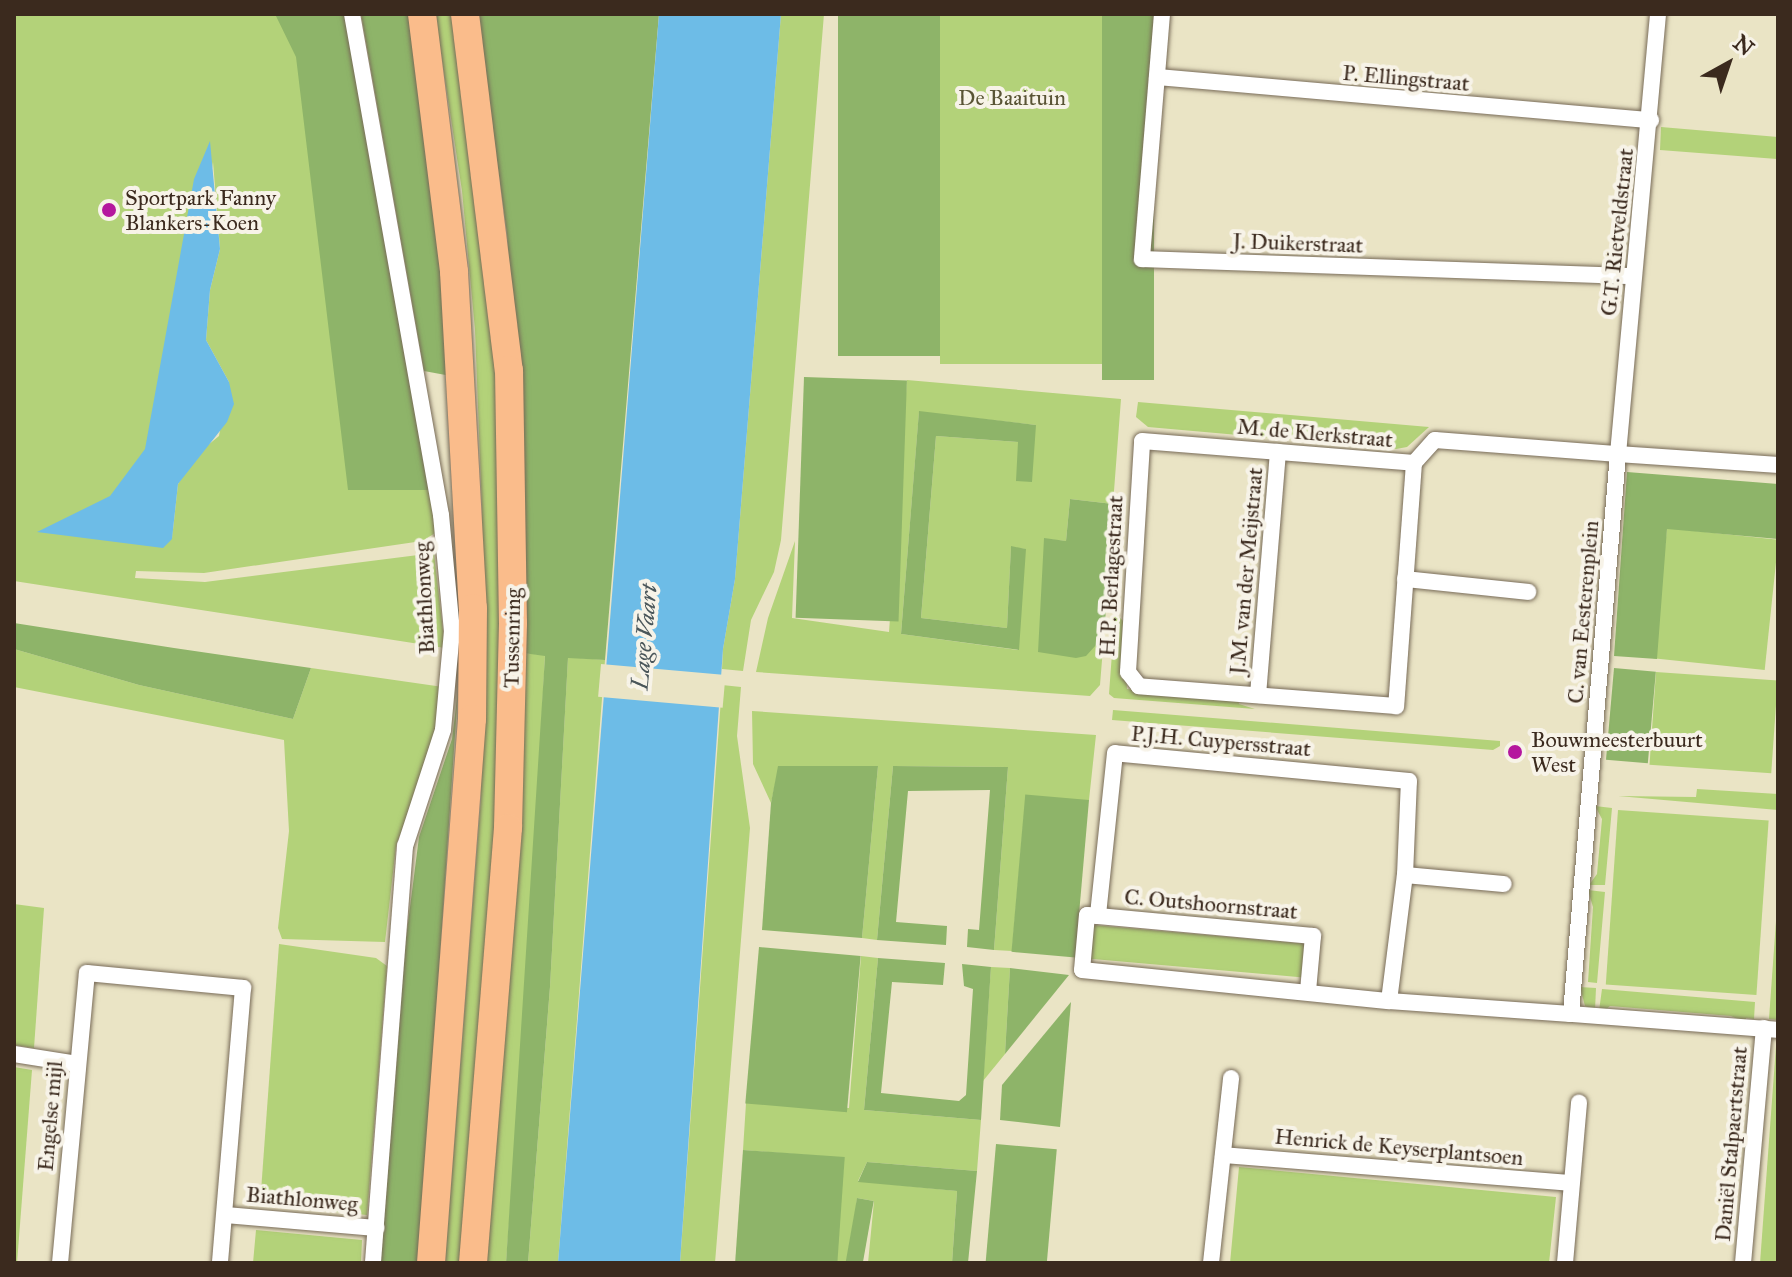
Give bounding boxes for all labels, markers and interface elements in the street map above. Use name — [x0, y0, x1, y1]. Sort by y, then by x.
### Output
north arrow — [1688, 24, 1768, 104]
text: N — [1728, 29, 1760, 62]
street label: P. Ellingstraat — [1341, 59, 1471, 97]
park label: De Baaituin — [958, 85, 1066, 111]
street label: G.T. Rietveldstraat — [1595, 147, 1639, 317]
place label: Sportpark Fanny Blankers-Koen — [125, 184, 276, 236]
marker: Sportpark Fanny Blankers-Koen — [100, 201, 118, 219]
street label: J. Duikerstraat — [1232, 228, 1364, 258]
street label: M. de Klerkstraat — [1236, 413, 1394, 453]
street label: J.M. van der Meijstraat — [1224, 466, 1268, 676]
street label: H.P. Berlagestraat — [1094, 495, 1128, 657]
street label: C. van Eesterenplein — [1562, 519, 1604, 705]
street label: Biathlonweg — [408, 541, 440, 655]
water label: Lage Vaart — [626, 583, 664, 691]
street label: Tussenring — [498, 588, 526, 688]
street label: P.J.H. Cuypersstraat — [1130, 720, 1312, 762]
place label: Bouwmeesterbuurt West — [1531, 726, 1703, 778]
marker: Bouwmeesterbuurt West — [1506, 743, 1524, 761]
street label: C. Outshoornstraat — [1123, 883, 1299, 925]
street label: Daniël Stalpaertstraat — [1709, 1045, 1753, 1243]
street label: Engelse mijl — [32, 1060, 68, 1172]
street label: Henrick de Keyserplantsoen — [1274, 1123, 1524, 1171]
street label: Biathlonweg — [245, 1181, 359, 1217]

